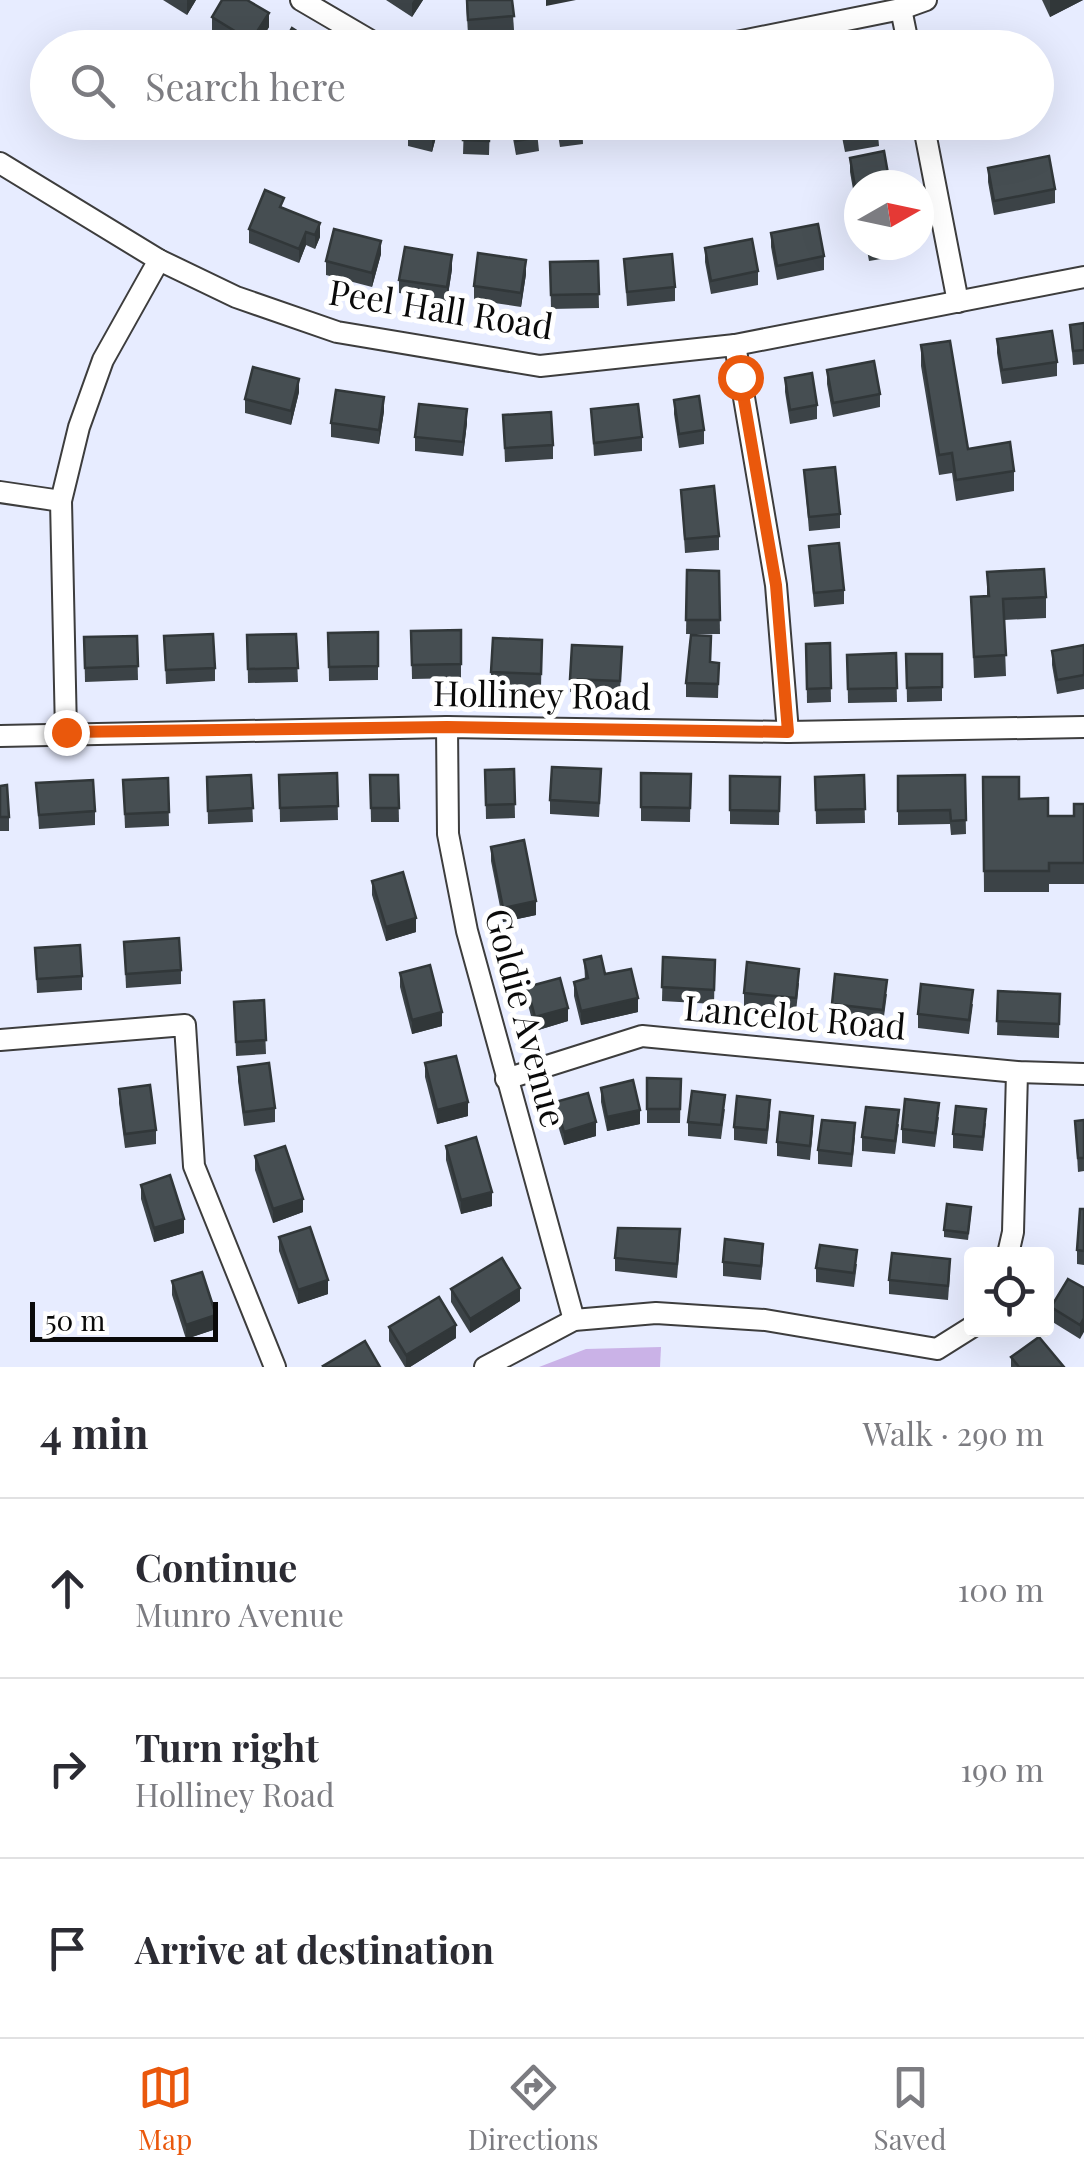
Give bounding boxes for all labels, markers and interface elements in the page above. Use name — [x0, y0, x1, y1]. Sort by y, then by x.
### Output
search box — [30, 30, 1054, 140]
icon: search — [65, 58, 120, 113]
text: Search here — [145, 60, 346, 111]
north arrow — [844, 170, 934, 260]
street label: Peel Hall Road — [326, 267, 557, 348]
route start — [718, 355, 764, 401]
street label: Holliney Road — [433, 668, 652, 719]
route end — [44, 710, 90, 756]
street label: Goldie Avenue — [476, 903, 579, 1132]
street label: Lancelot Road — [682, 982, 908, 1049]
map controls — [964, 1247, 1054, 1337]
button: locate — [964, 1247, 1054, 1337]
scale bar — [30, 1297, 218, 1342]
text: 50 m — [45, 1301, 105, 1338]
text: 4 min — [40, 1404, 149, 1460]
text: Walk · 290 m — [863, 1411, 1044, 1454]
text: Continue — [135, 1541, 297, 1592]
icon: ahead — [40, 1561, 95, 1616]
text: 100 m — [957, 1567, 1044, 1610]
text: Munro Avenue — [135, 1592, 344, 1635]
text: Turn right — [135, 1721, 319, 1772]
icon: right — [40, 1741, 95, 1796]
text: 190 m — [960, 1747, 1044, 1790]
text: Holliney Road — [135, 1772, 335, 1815]
icon: arrive — [40, 1921, 95, 1976]
text: Arrive at destination — [135, 1923, 494, 1974]
tab: Map — [138, 2060, 193, 2157]
tab: Directions — [468, 2060, 598, 2157]
tab: Saved — [874, 2060, 946, 2157]

